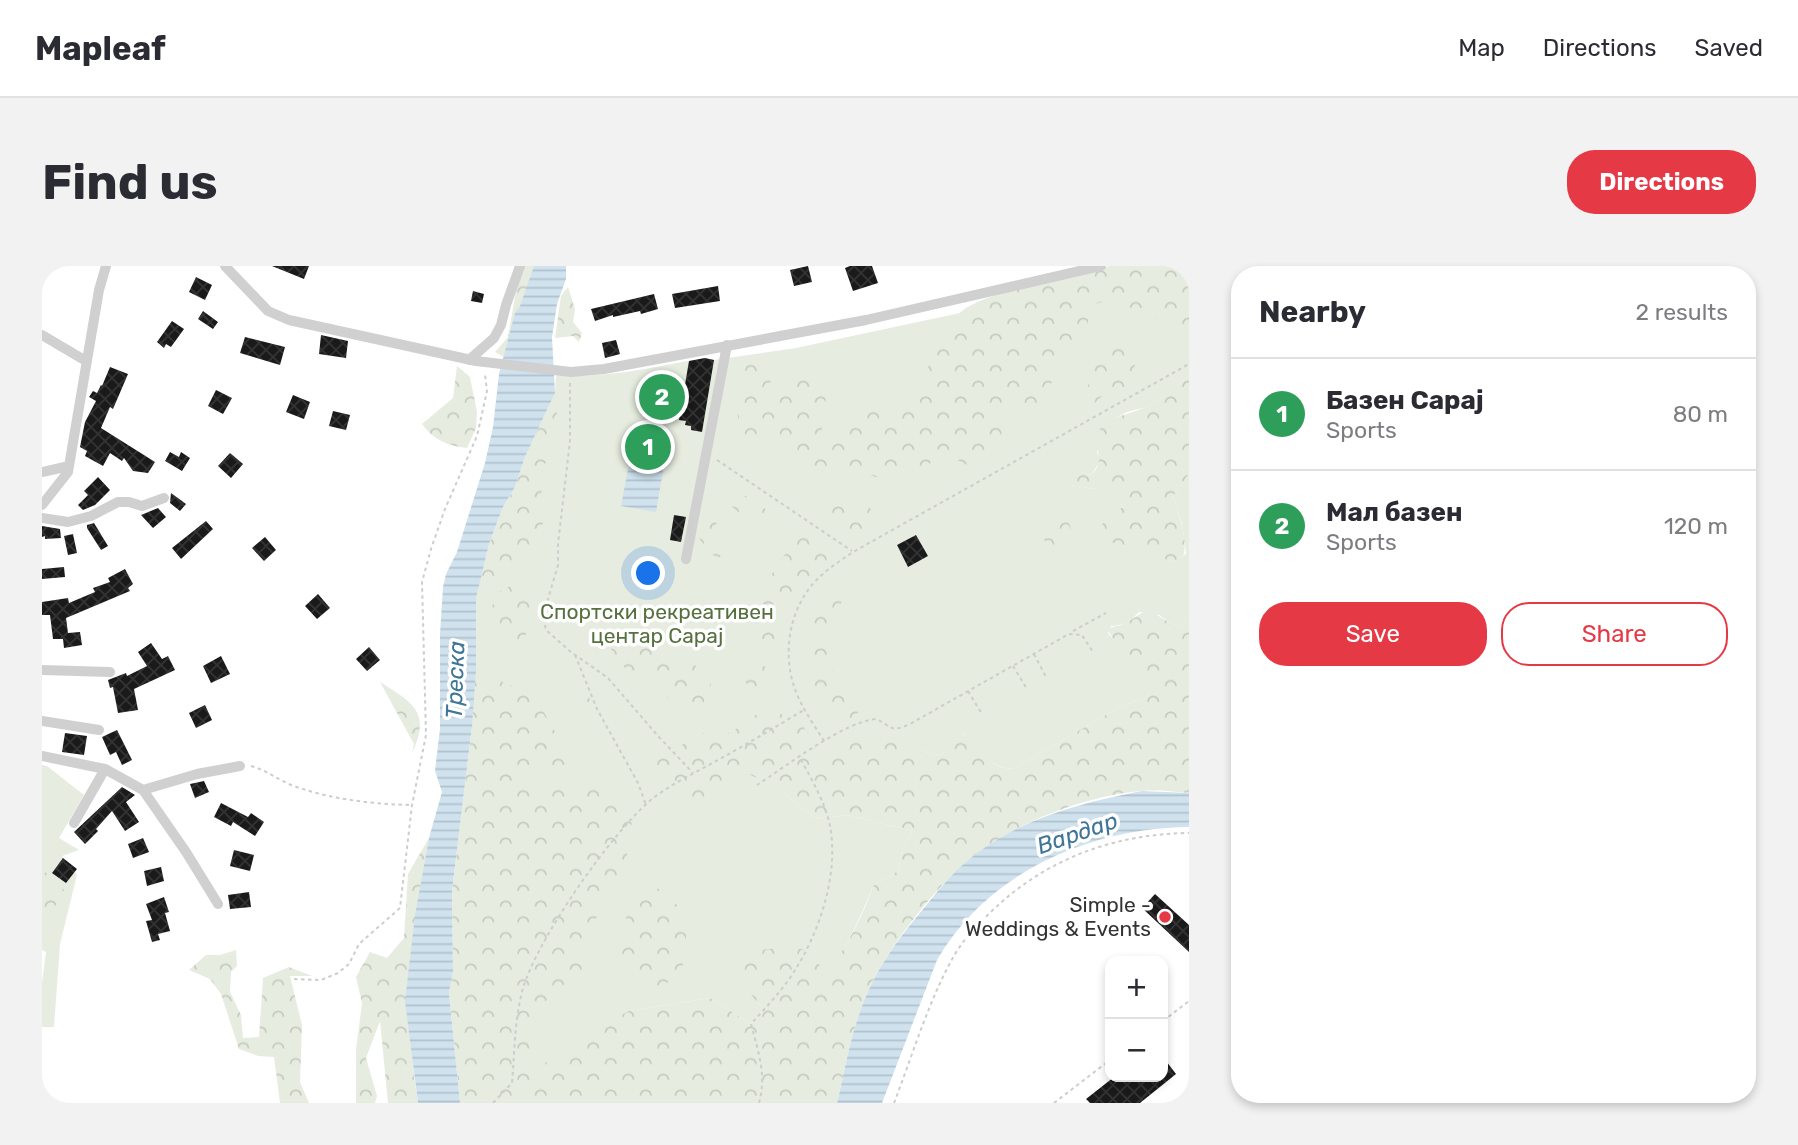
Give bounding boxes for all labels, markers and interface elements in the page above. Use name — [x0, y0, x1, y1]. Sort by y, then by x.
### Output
text: Mapleaf — [35, 29, 166, 68]
text: Map — [1458, 34, 1505, 62]
text: Directions — [1543, 34, 1656, 62]
text: Saved — [1694, 34, 1763, 62]
button: Directions — [1567, 150, 1756, 214]
text: Find us — [42, 153, 218, 211]
text: Nearby — [1259, 294, 1366, 330]
text: 2 results — [1636, 298, 1728, 326]
pin: 2 — [639, 371, 685, 423]
text: Базен Сарај — [1326, 385, 1484, 416]
text: 1 — [1276, 400, 1288, 428]
text: 80 m — [1673, 400, 1728, 428]
text: Sports — [1326, 416, 1397, 444]
pin: 1 — [625, 421, 671, 473]
text: Мал базен — [1326, 497, 1463, 528]
text: 2 — [1275, 512, 1289, 540]
text: 120 m — [1664, 512, 1728, 540]
text: Sports — [1326, 528, 1397, 556]
your location — [631, 556, 665, 590]
park label: Спортски рекреативен центар Сарај — [540, 599, 774, 648]
button: Save — [1259, 602, 1487, 666]
button: Share — [1501, 602, 1728, 666]
water label: Треска — [440, 641, 470, 719]
water label: Вардар — [1033, 806, 1121, 860]
place label: Simple - Weddings & Events — [965, 892, 1151, 941]
marker: Simple - Weddings & Events — [1157, 909, 1173, 925]
map controls — [1105, 956, 1168, 1082]
button: + — [1105, 956, 1168, 1019]
button: − — [1105, 1019, 1168, 1082]

